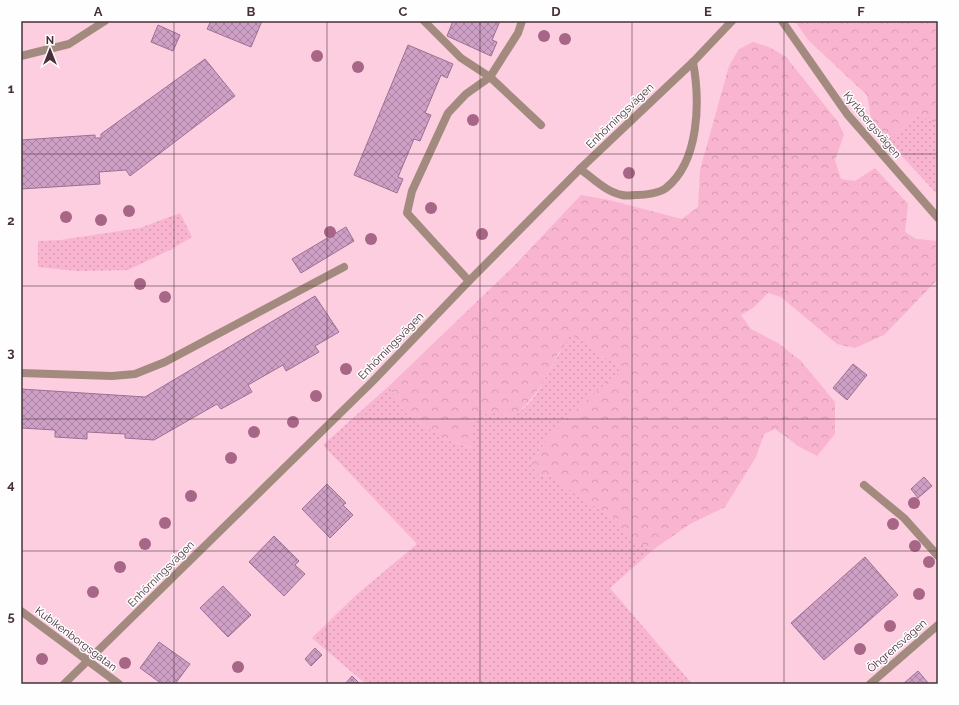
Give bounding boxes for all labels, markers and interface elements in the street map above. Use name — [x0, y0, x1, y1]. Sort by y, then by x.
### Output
text: A — [94, 4, 103, 19]
text: B — [247, 4, 256, 19]
text: C — [399, 4, 408, 19]
text: D — [551, 4, 561, 19]
text: E — [704, 4, 712, 19]
text: F — [857, 4, 865, 19]
north arrow — [30, 30, 70, 70]
text: N — [46, 34, 54, 47]
text: 1 — [8, 81, 15, 96]
street label: Enhörningsvägen — [584, 81, 656, 151]
street label: Kyrkbergsvägen — [840, 89, 904, 161]
text: 2 — [7, 213, 15, 228]
street label: Enhörningsvägen — [356, 310, 426, 382]
text: 3 — [7, 345, 15, 360]
text: 4 — [7, 477, 15, 492]
street label: Enhörningsvägen — [125, 538, 197, 610]
street label: Kubikenborgsgatan — [33, 604, 119, 674]
text: 5 — [7, 609, 15, 624]
street label: Öhgrensvägen — [865, 617, 929, 675]

